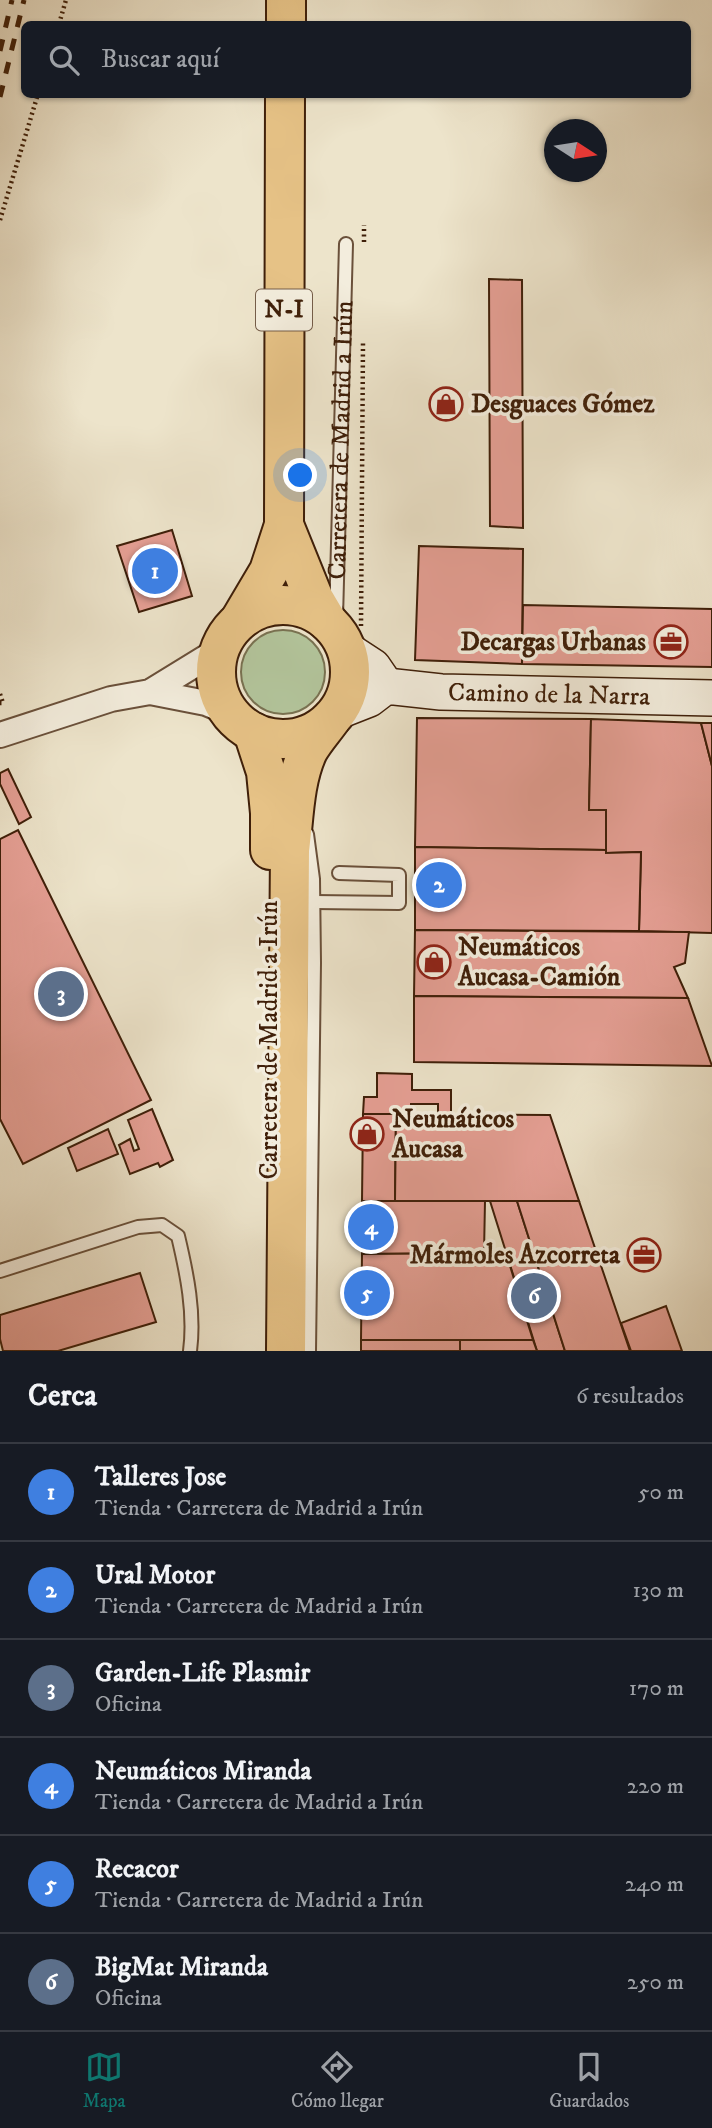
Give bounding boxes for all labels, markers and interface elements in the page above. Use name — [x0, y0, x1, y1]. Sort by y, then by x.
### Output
search box — [21, 21, 691, 98]
icon: search — [45, 41, 83, 79]
text: Buscar aquí — [101, 43, 219, 76]
north arrow — [544, 119, 607, 182]
road number: N-I — [256, 290, 312, 330]
street label: Carretera de Madrid a Irún — [321, 300, 361, 580]
shop icon: Desguaces Gómez — [427, 385, 465, 423]
place label: Desguaces Gómez — [471, 388, 655, 421]
your location — [283, 458, 317, 492]
pin: 1 — [132, 545, 178, 597]
office icon: Decargas Urbanas — [652, 623, 690, 661]
place label: Decargas Urbanas — [460, 626, 646, 659]
street label: Camino de la Narra — [448, 676, 651, 713]
pin: 2 — [416, 859, 462, 911]
street label: Carretera de Madrid a Irún — [253, 900, 286, 1180]
place label: Neumáticos Aucasa-Camión — [457, 931, 621, 994]
shop icon: Neumáticos Aucasa-Camión — [415, 943, 453, 981]
pin: 3 — [38, 968, 84, 1020]
place label: Neumáticos Aucasa — [391, 1103, 515, 1166]
shop icon: Neumáticos Aucasa — [348, 1115, 386, 1153]
pin: 4 — [348, 1201, 394, 1253]
office icon: Mármoles Azcorreta — [625, 1236, 663, 1274]
place label: Mármoles Azcorreta — [410, 1239, 621, 1272]
pin: 5 — [344, 1267, 390, 1319]
pin: 6 — [511, 1270, 557, 1322]
text: Cerca — [28, 1378, 97, 1415]
text: 6 resultados — [576, 1382, 684, 1411]
text: Talleres Jose — [95, 1461, 226, 1494]
text: 1 — [47, 1478, 55, 1507]
text: 50 m — [638, 1478, 684, 1507]
text: Tienda · Carretera de Madrid a Irún — [95, 1494, 423, 1523]
text: Ural Motor — [95, 1559, 215, 1592]
text: 2 — [45, 1576, 57, 1605]
text: 130 m — [632, 1576, 684, 1605]
text: Tienda · Carretera de Madrid a Irún — [95, 1592, 423, 1621]
text: Garden-Life Plasmir — [95, 1657, 310, 1690]
text: 3 — [47, 1674, 55, 1703]
text: 170 m — [629, 1674, 684, 1703]
text: Oficina — [95, 1690, 162, 1719]
text: Neumáticos Miranda — [95, 1755, 312, 1788]
text: 4 — [44, 1772, 58, 1801]
text: 220 m — [627, 1772, 684, 1801]
text: Tienda · Carretera de Madrid a Irún — [95, 1788, 423, 1817]
text: Recacor — [95, 1853, 179, 1886]
text: 5 — [45, 1870, 57, 1899]
text: 240 m — [625, 1870, 684, 1899]
text: Tienda · Carretera de Madrid a Irún — [95, 1886, 423, 1915]
text: BigMat Miranda — [95, 1951, 268, 1984]
text: 6 — [45, 1968, 57, 1997]
text: 250 m — [627, 1968, 684, 1997]
text: Oficina — [95, 1984, 162, 2013]
tab: Mapa — [83, 2048, 126, 2113]
tab: Cómo llegar — [291, 2048, 384, 2113]
tab: Guardados — [549, 2048, 629, 2113]

